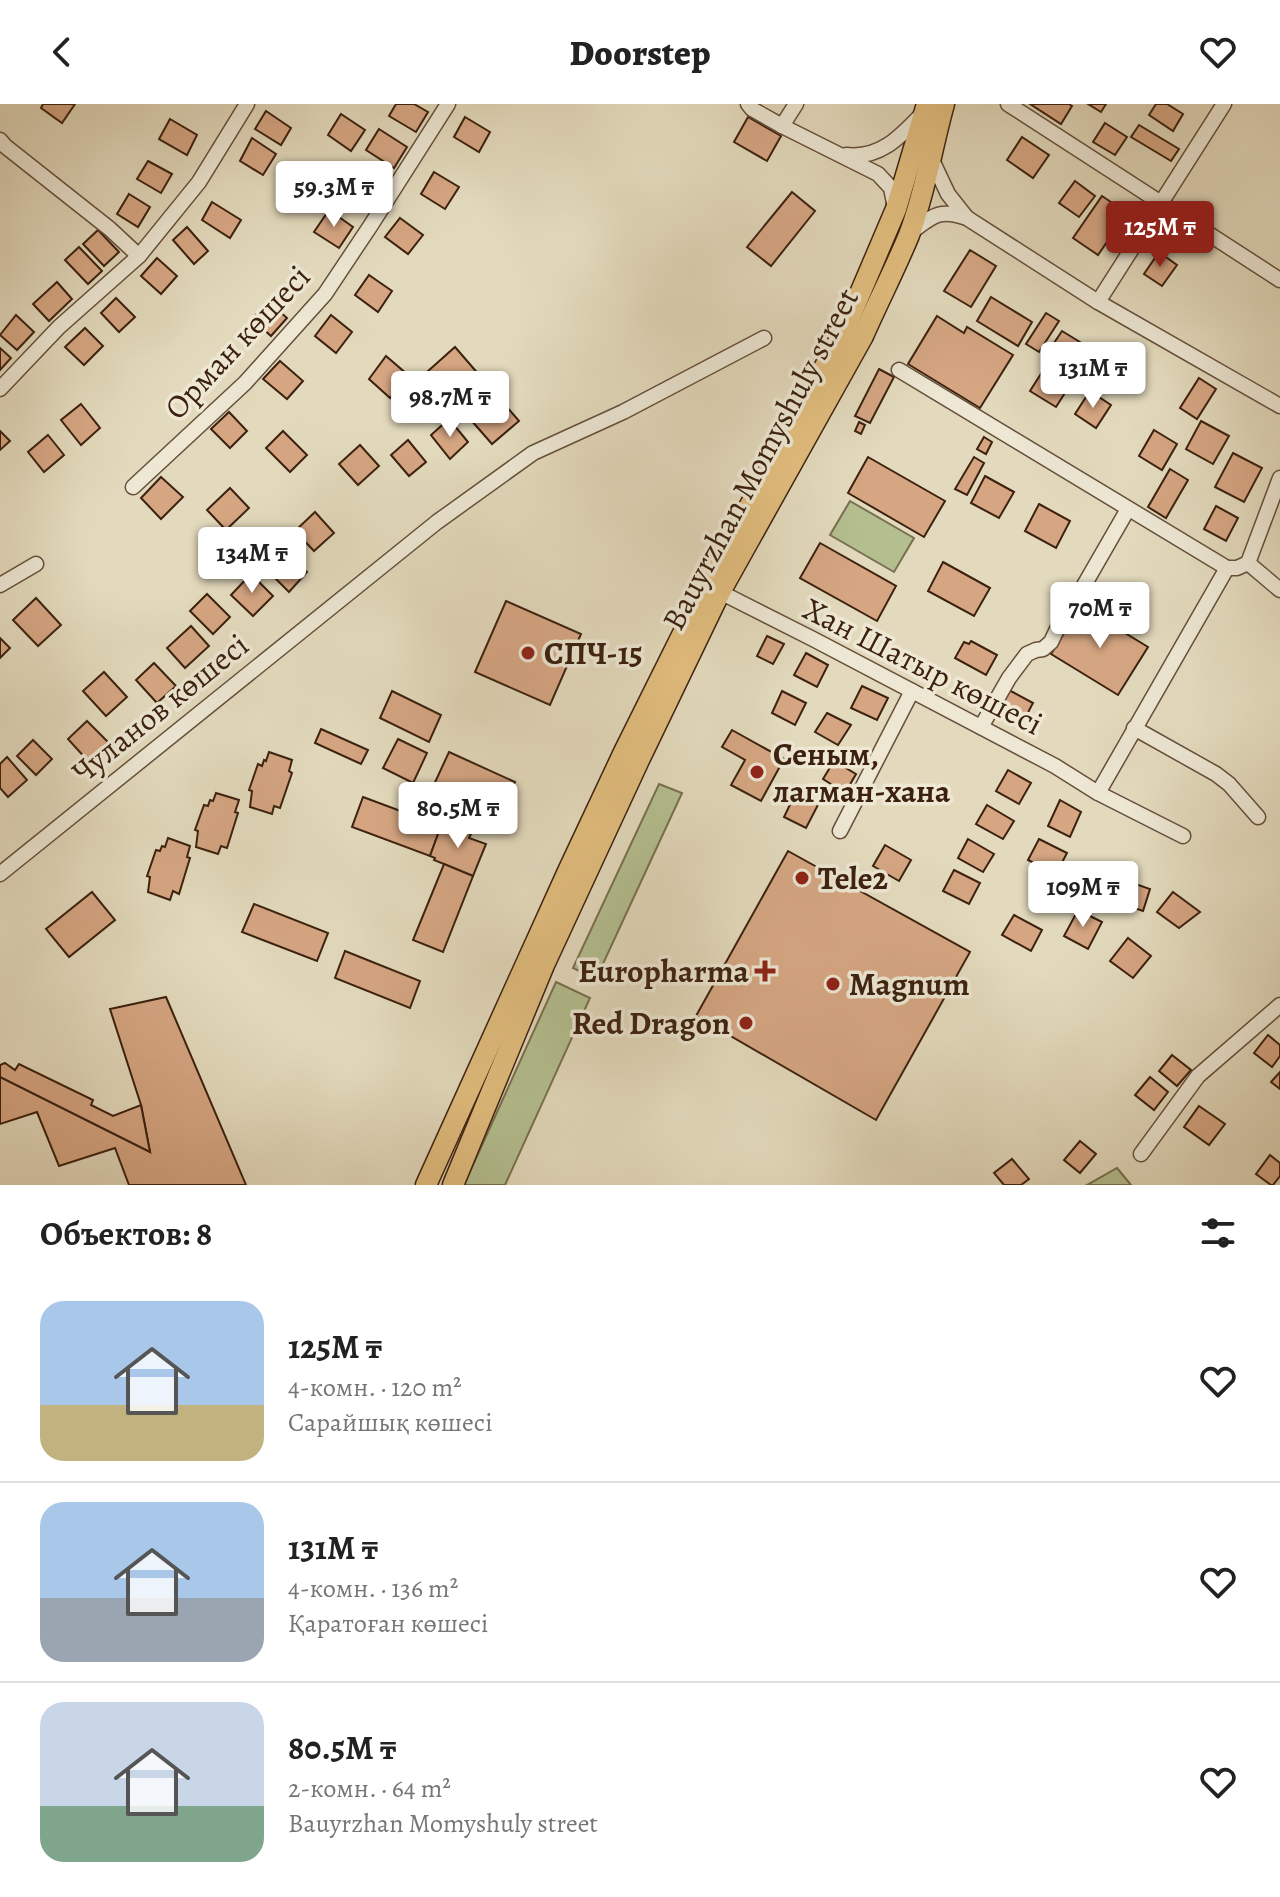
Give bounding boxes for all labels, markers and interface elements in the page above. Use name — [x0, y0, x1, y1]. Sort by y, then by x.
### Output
text: Doorstep — [570, 28, 710, 77]
icon: back — [40, 30, 84, 74]
icon: heart — [1196, 30, 1240, 74]
pin: 59.3M ₸ — [260, 161, 408, 229]
text: 59.3M ₸ — [294, 169, 374, 204]
pin: 125M ₸ — [1095, 201, 1225, 269]
text: 125M ₸ — [1124, 209, 1196, 244]
street label: Орман көшесі — [154, 255, 320, 429]
street label: Bauyrzhan Momyshuly street — [651, 280, 869, 638]
pin: 131M ₸ — [1028, 342, 1158, 410]
text: 131M ₸ — [1059, 350, 1127, 385]
pin: 98.7M ₸ — [376, 371, 524, 439]
text: 98.7M ₸ — [409, 379, 491, 414]
pin: 134M ₸ — [187, 527, 317, 595]
text: 134M ₸ — [216, 535, 288, 570]
pin: 70M ₸ — [1044, 582, 1156, 650]
street label: Хан Шатыр көшесі — [796, 587, 1050, 745]
text: 70M ₸ — [1068, 590, 1132, 625]
street label: Чуланов көшесі — [62, 623, 258, 793]
place label: СПЧ-15 — [544, 631, 643, 675]
marker: СПЧ-15 — [519, 644, 537, 662]
place label: Сеным, лагман-хана — [772, 732, 951, 813]
marker: Сеным, лагман-хана — [748, 763, 766, 781]
pin: 80.5M ₸ — [384, 782, 532, 850]
text: 80.5M ₸ — [417, 790, 499, 825]
place label: Tele2 — [818, 856, 888, 900]
pin: 109M ₸ — [1018, 861, 1148, 929]
marker: Tele2 — [793, 869, 811, 887]
text: 109M ₸ — [1046, 869, 1120, 904]
place label: Europharma — [578, 949, 750, 993]
marker: Europharma — [756, 962, 774, 980]
place label: Magnum — [849, 962, 970, 1006]
marker: Magnum — [824, 975, 842, 993]
place label: Red Dragon — [572, 1001, 730, 1045]
marker: Red Dragon — [737, 1014, 755, 1032]
text: Объектов: 8 — [40, 1210, 212, 1257]
icon: filters — [1196, 1211, 1240, 1255]
text: 125M ₸ — [288, 1323, 382, 1370]
icon: home — [104, 1333, 200, 1429]
icon: heart — [1196, 1359, 1240, 1403]
text: 4-комн. · 120 m² — [288, 1370, 462, 1405]
text: Сарайшық көшесі — [288, 1405, 492, 1440]
text: 131M ₸ — [288, 1524, 378, 1571]
icon: home — [104, 1534, 200, 1630]
icon: heart — [1196, 1560, 1240, 1604]
text: 4-комн. · 136 m² — [288, 1571, 458, 1606]
text: Қаратоған көшесі — [288, 1606, 488, 1641]
text: 80.5M ₸ — [288, 1724, 396, 1771]
icon: home — [104, 1734, 200, 1830]
icon: heart — [1196, 1760, 1240, 1804]
text: 2-комн. · 64 m² — [288, 1771, 451, 1806]
text: Bauyrzhan Momyshuly street — [288, 1806, 598, 1841]

